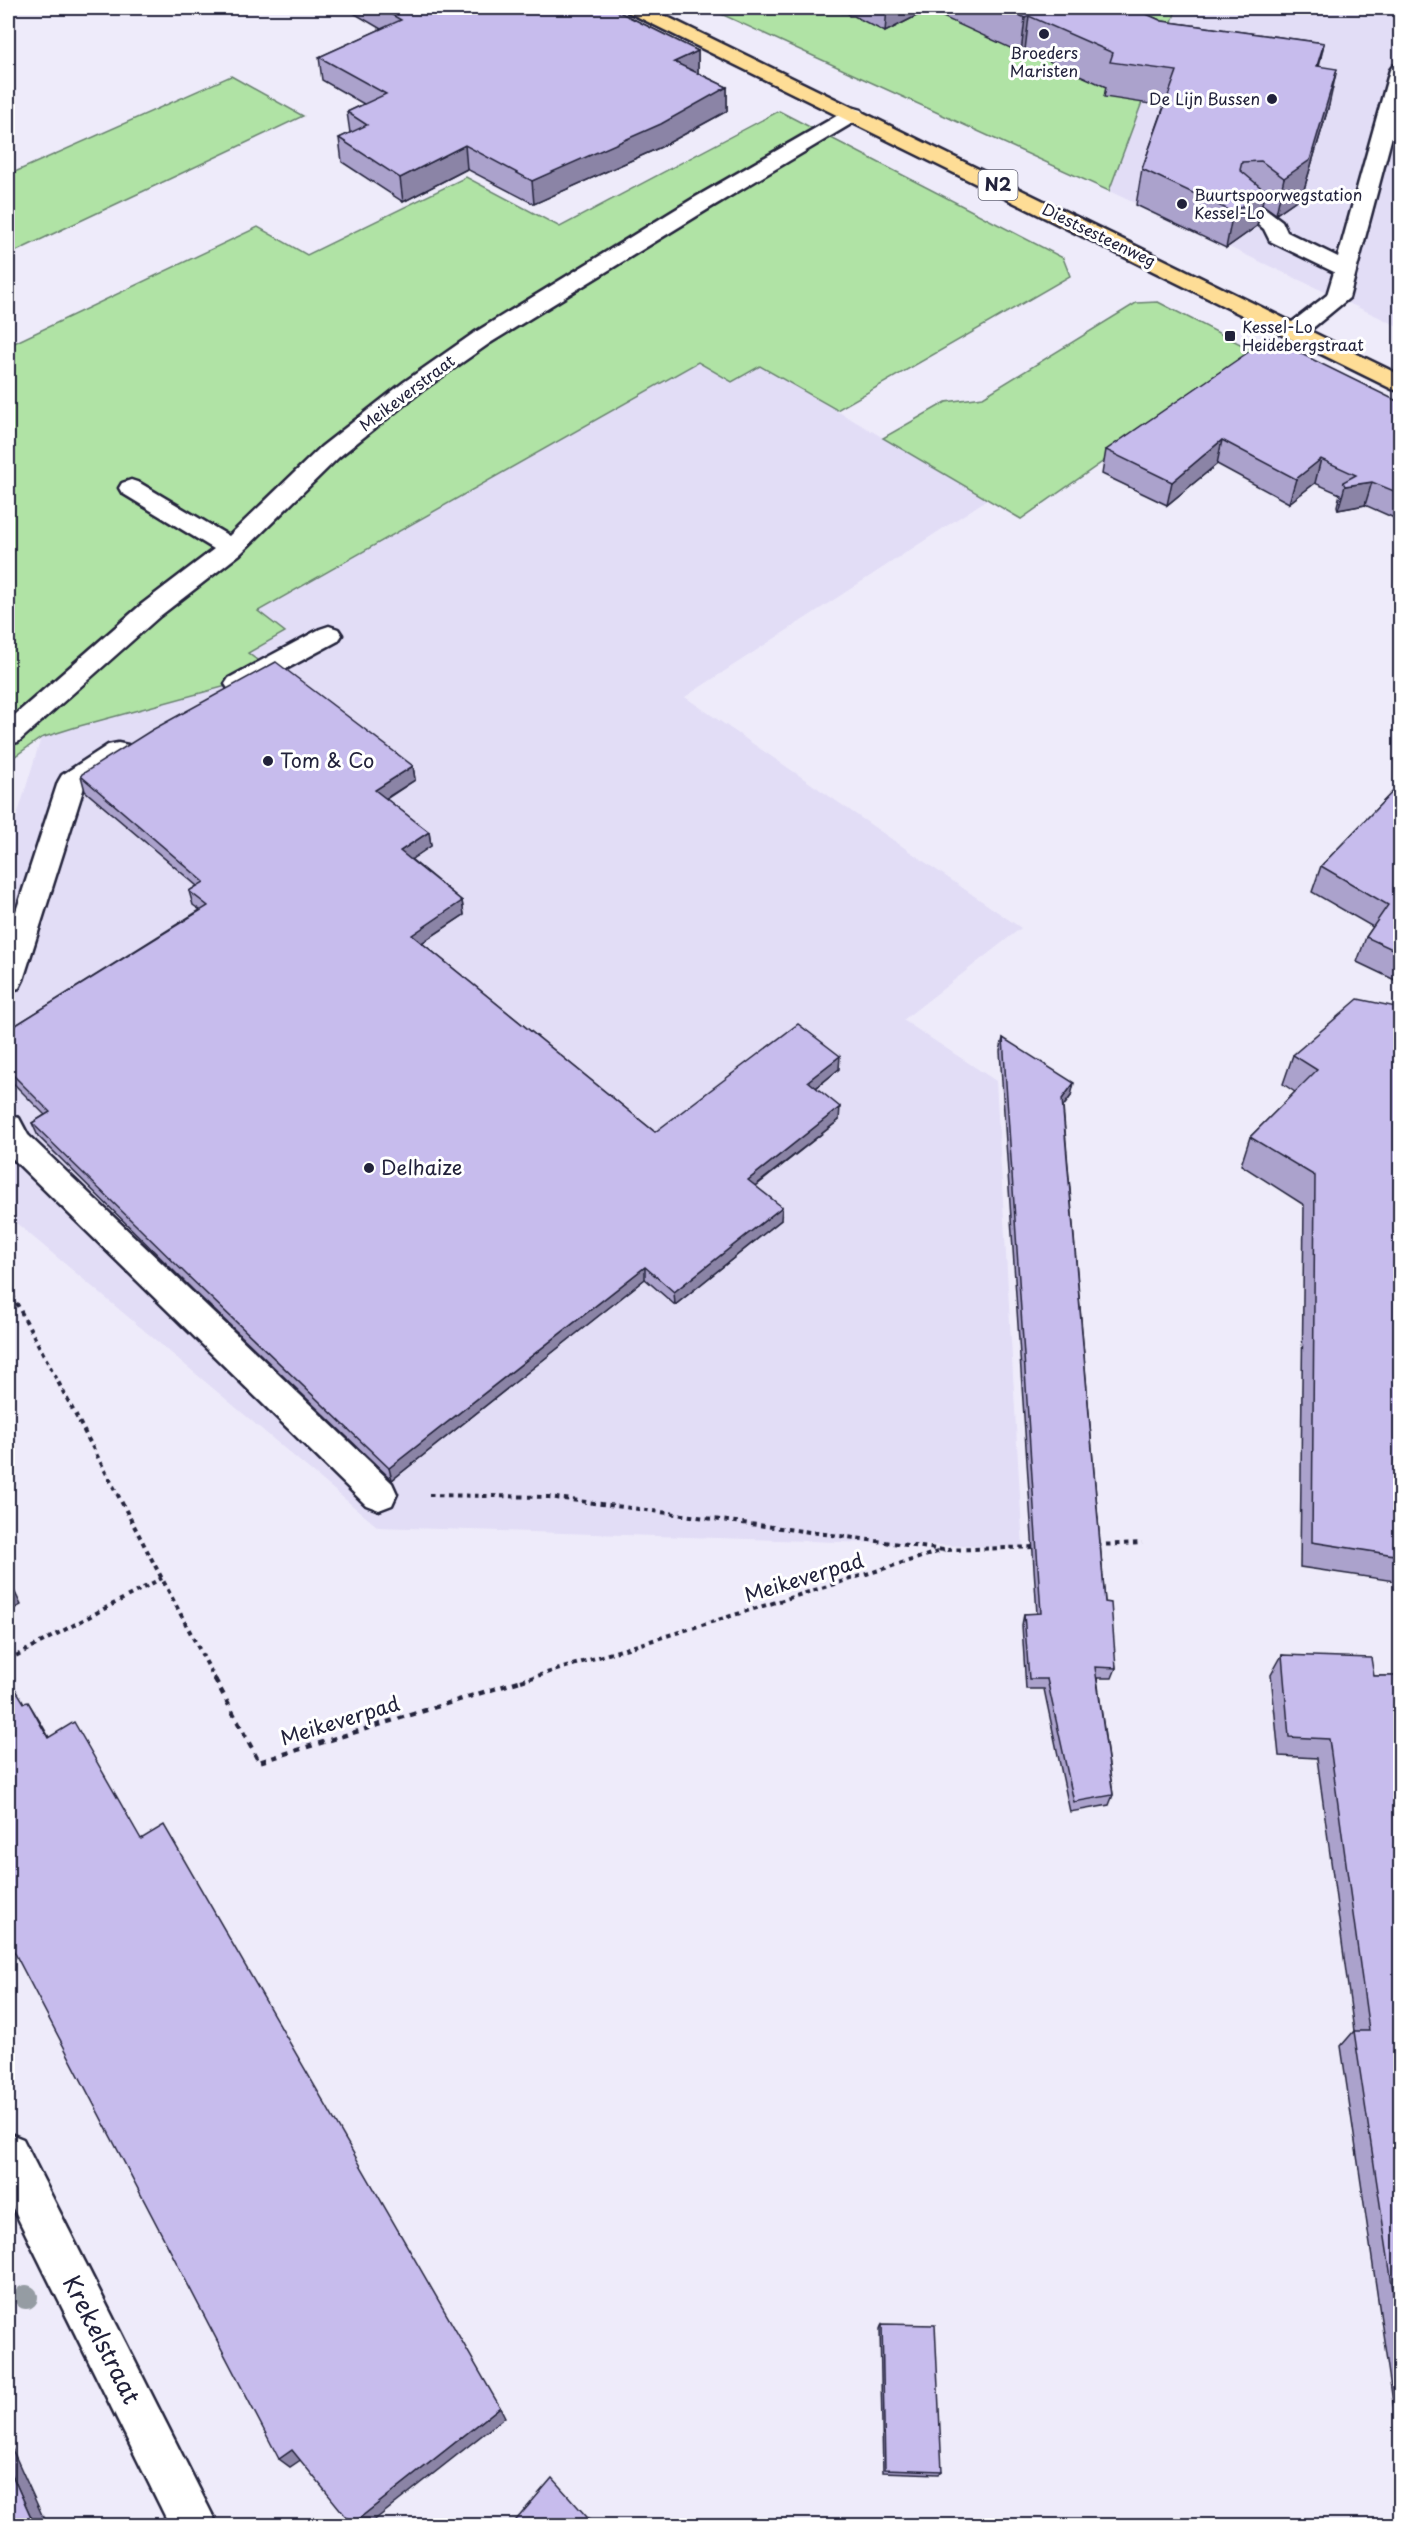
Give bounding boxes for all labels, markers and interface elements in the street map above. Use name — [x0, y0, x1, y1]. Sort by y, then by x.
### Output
marker: Broeders Maristen — [1037, 27, 1051, 41]
place label: Broeders Maristen — [1010, 40, 1078, 82]
place label: De Lijn Bussen — [1149, 86, 1260, 110]
marker: De Lijn Bussen — [1265, 92, 1279, 106]
road number: N2 — [978, 170, 1018, 200]
place label: Buurtspoorwegstation Kessel-Lo — [1194, 182, 1362, 224]
street label: Diestsesteenweg — [1039, 196, 1160, 272]
marker: Buurtspoorwegstation Kessel-Lo — [1175, 197, 1189, 211]
place label: Kessel-Lo Heidebergstraat — [1242, 314, 1364, 356]
marker: Kessel-Lo Heidebergstraat — [1223, 329, 1237, 343]
street label: Meikeverstraat — [353, 348, 460, 436]
place label: Tom & Co — [280, 745, 374, 775]
marker: Tom & Co — [261, 754, 275, 768]
place label: Delhaize — [381, 1152, 462, 1182]
marker: Delhaize — [362, 1161, 376, 1175]
street label: Meikeverpad — [740, 1545, 867, 1609]
street label: Meikeverpad — [276, 1688, 403, 1752]
street label: Krekelstraat — [55, 2268, 151, 2410]

